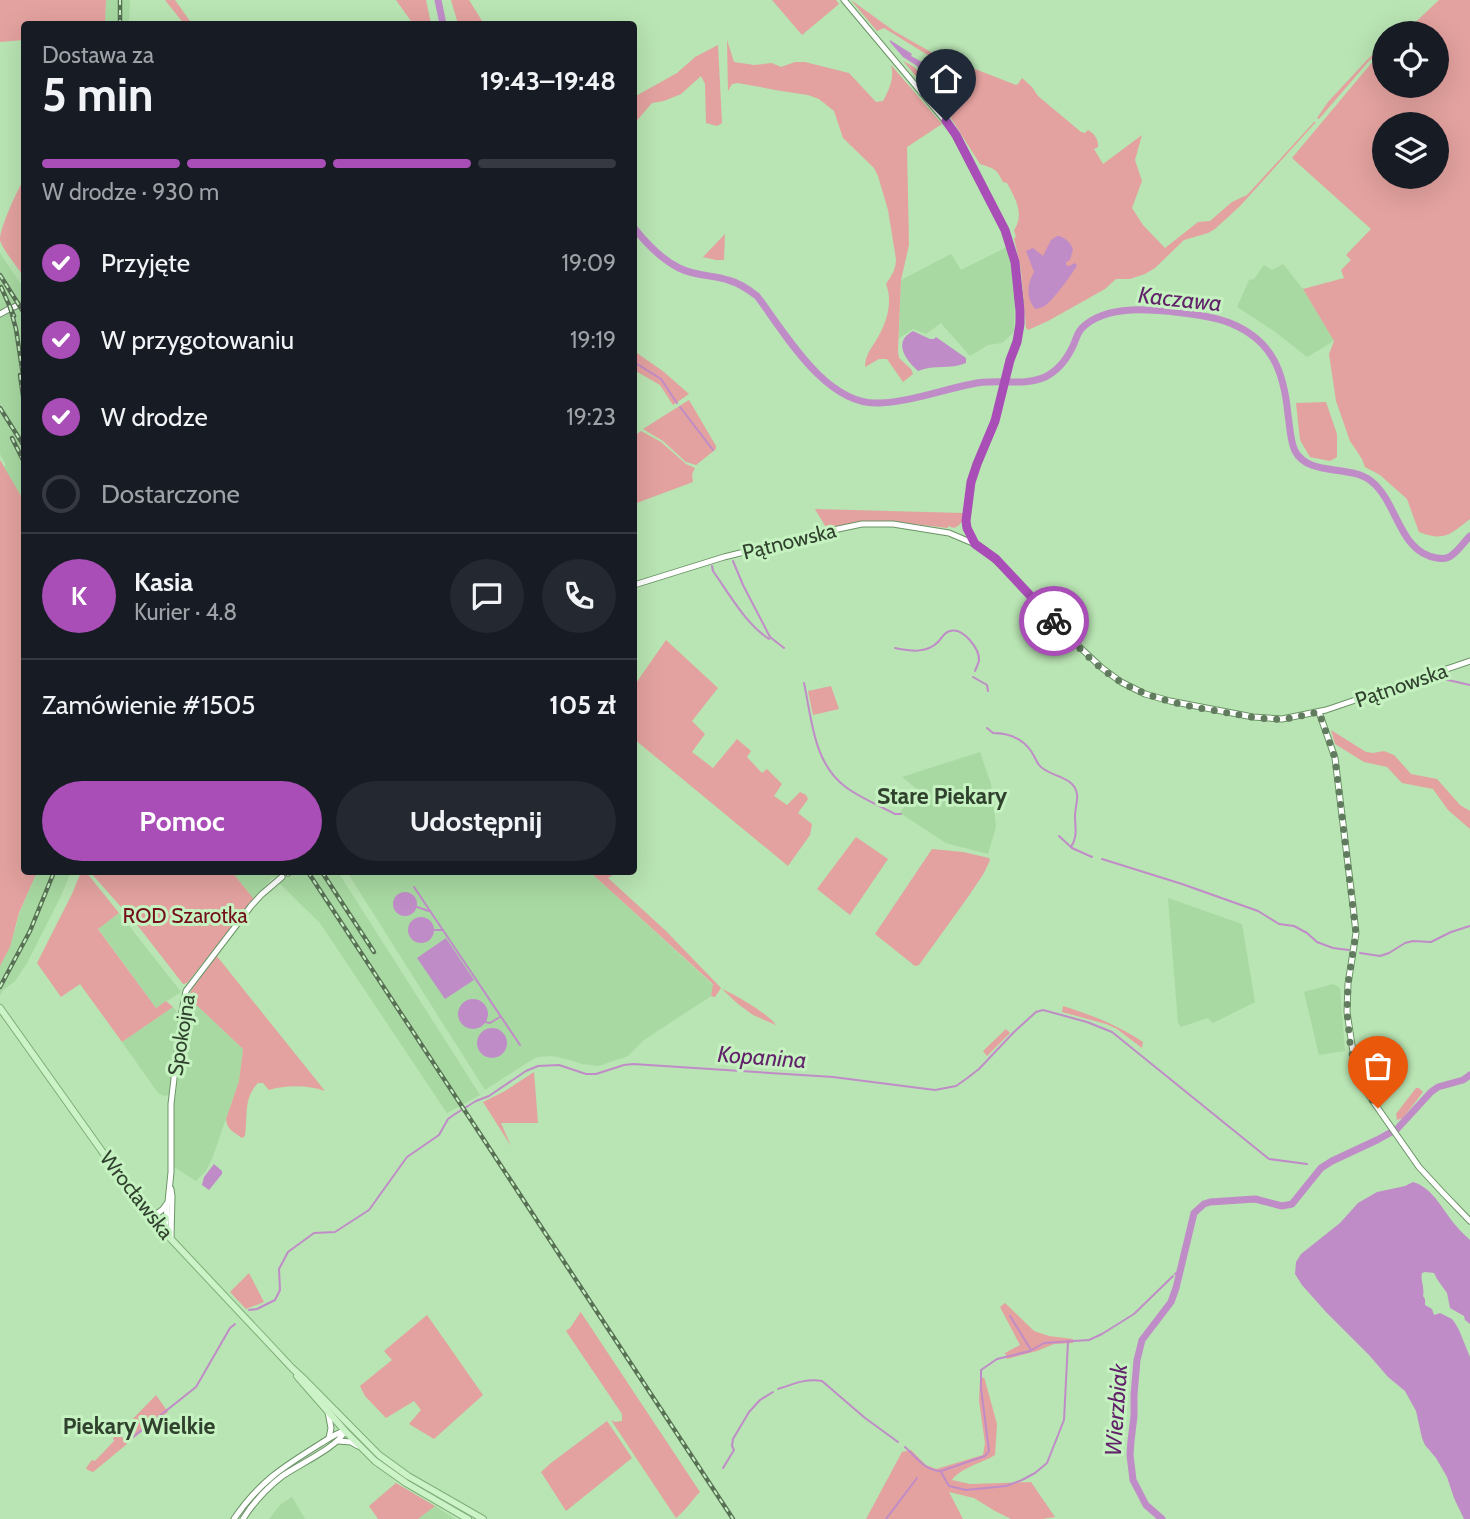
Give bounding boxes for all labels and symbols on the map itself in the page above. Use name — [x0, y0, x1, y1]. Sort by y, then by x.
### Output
pin — [916, 49, 976, 121]
water label: Kaczawa — [1137, 281, 1223, 317]
street label: Pątnowska — [740, 517, 838, 565]
courier — [1019, 586, 1089, 656]
street label: Pątnowska — [1352, 658, 1450, 712]
district label: Stare Piekary — [877, 782, 1008, 810]
park label: ROD Szarotka — [122, 903, 248, 928]
street label: Spokojna — [162, 992, 201, 1078]
pin — [1348, 1036, 1408, 1108]
water label: Kopanina — [717, 1040, 807, 1074]
street label: Wrocławska — [95, 1146, 179, 1244]
water label: Wierzbiak — [1099, 1362, 1133, 1457]
district label: Piekary Wielkie — [63, 1412, 215, 1440]

